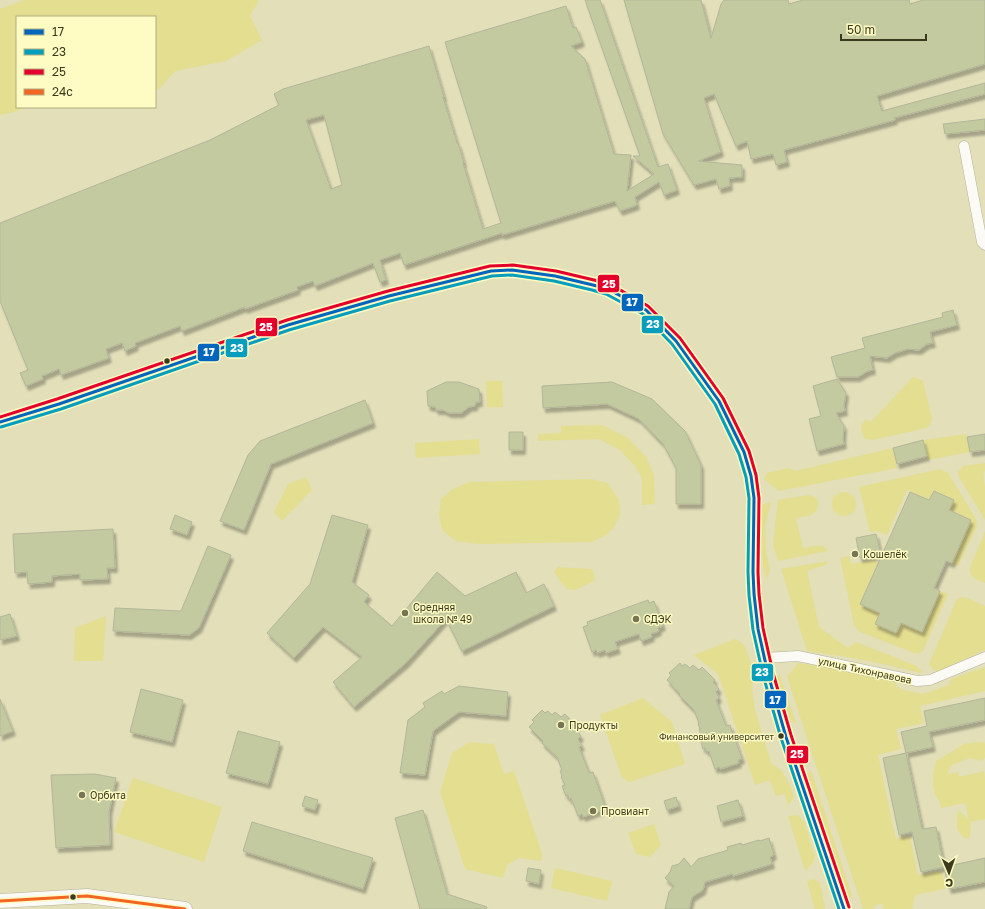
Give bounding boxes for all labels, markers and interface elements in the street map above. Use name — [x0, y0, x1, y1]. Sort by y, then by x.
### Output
legend — [16, 16, 156, 108]
scale bar — [841, 16, 926, 42]
text: 50 m — [847, 22, 875, 37]
text: 17 — [52, 24, 64, 39]
text: 23 — [52, 44, 66, 59]
text: 25 — [52, 64, 66, 79]
text: 24с — [52, 84, 73, 99]
line badge: 25 — [597, 274, 620, 293]
text: 25 — [602, 277, 616, 290]
line badge: 17 — [621, 293, 644, 312]
text: 17 — [626, 295, 638, 308]
line badge: 23 — [641, 315, 664, 334]
line badge: 25 — [255, 317, 278, 337]
text: 23 — [646, 317, 660, 330]
text: 25 — [259, 320, 273, 333]
line badge: 23 — [225, 338, 248, 358]
text: 23 — [230, 341, 244, 354]
line badge: 17 — [197, 343, 220, 362]
text: 17 — [203, 345, 215, 358]
unlabelled marker — [162, 356, 172, 366]
place label: Кошелёк — [863, 548, 907, 560]
marker: Кошелёк — [850, 549, 860, 559]
place label: Средняя школа № 49 — [413, 601, 472, 625]
marker: Средняя школа № 49 — [400, 608, 410, 618]
place label: СДЭК — [644, 613, 672, 625]
marker: СДЭК — [631, 614, 641, 624]
street label: улица Тихонравова — [817, 654, 913, 686]
line badge: 23 — [751, 663, 774, 682]
text: 23 — [755, 665, 769, 678]
line badge: 17 — [764, 690, 787, 709]
text: 17 — [769, 693, 781, 706]
place label: Продукты — [569, 719, 618, 731]
marker: Продукты — [556, 720, 566, 730]
place label: Финансовый университет — [659, 731, 775, 742]
marker: Финансовый университет — [776, 731, 786, 741]
line badge: 25 — [786, 745, 809, 764]
text: 25 — [790, 747, 804, 760]
place label: Орбита — [90, 789, 126, 801]
marker: Орбита — [77, 790, 87, 800]
place label: Провиант — [601, 805, 649, 817]
marker: Провиант — [588, 806, 598, 816]
north arrow — [929, 853, 969, 893]
text: С — [945, 877, 953, 890]
unlabelled marker — [68, 892, 78, 902]

